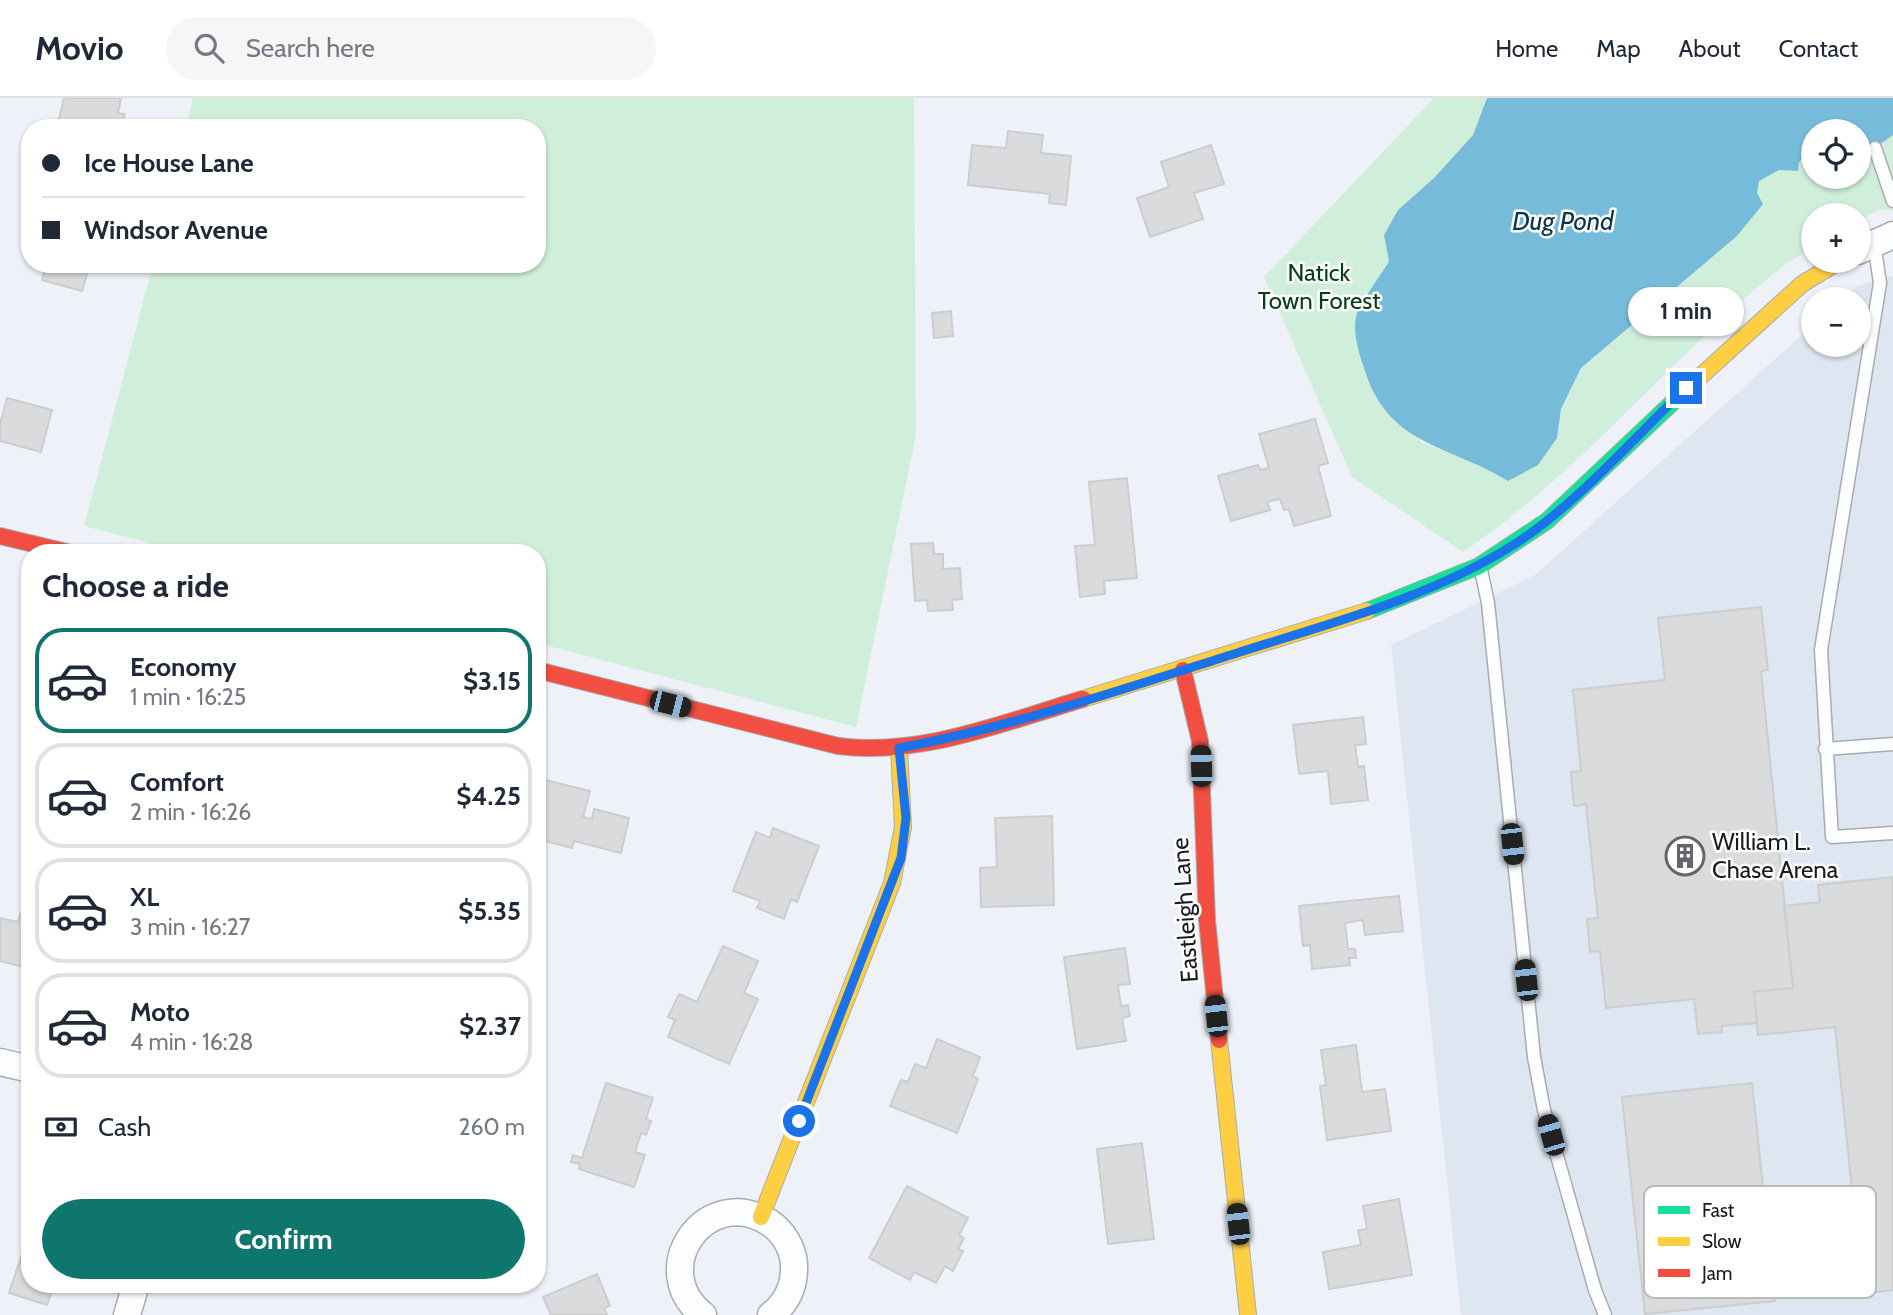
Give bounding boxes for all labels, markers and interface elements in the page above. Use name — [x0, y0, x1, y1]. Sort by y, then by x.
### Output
search box — [166, 17, 656, 80]
text: Movio — [35, 28, 124, 68]
icon: search — [190, 29, 228, 67]
text: Search here — [246, 32, 375, 64]
text: Home — [1495, 34, 1558, 63]
text: Map — [1596, 34, 1641, 63]
text: About — [1679, 34, 1741, 63]
text: Contact — [1779, 34, 1858, 63]
map controls — [1801, 119, 1871, 357]
button: locate — [1801, 119, 1871, 189]
text: Ice House Lane — [84, 147, 254, 179]
button: + — [1801, 203, 1871, 273]
water label: Dug Pond — [1512, 205, 1615, 237]
text: Windsor Avenue — [84, 214, 268, 246]
park label: Natick Town Forest — [1258, 258, 1380, 315]
callout: 1 min — [1628, 286, 1744, 336]
button: − — [1801, 287, 1871, 357]
text: 1 min — [1660, 297, 1712, 325]
route end — [1670, 372, 1702, 404]
text: Choose a ride — [42, 566, 229, 605]
icon: car — [46, 649, 109, 712]
text: Economy — [130, 651, 236, 683]
text: $3.15 — [463, 665, 521, 697]
text: 1 min · 16:25 — [130, 683, 246, 711]
car — [648, 689, 693, 719]
car — [1190, 745, 1213, 787]
icon: car — [46, 764, 109, 827]
text: Comfort — [130, 766, 224, 798]
text: $4.25 — [456, 780, 521, 812]
text: 2 min · 16:26 — [130, 798, 251, 826]
car — [1500, 822, 1525, 866]
place label: William L. Chase Arena — [1712, 827, 1839, 884]
building icon: William L. Chase Arena — [1664, 835, 1706, 877]
street label: Eastleigh Lane — [1165, 837, 1204, 984]
icon: car — [46, 879, 109, 942]
text: XL — [130, 881, 159, 913]
text: $5.35 — [458, 895, 521, 927]
text: 3 min · 16:27 — [130, 913, 250, 941]
car — [1514, 958, 1539, 1002]
icon: car — [46, 994, 109, 1057]
car — [1204, 994, 1229, 1038]
text: Moto — [130, 996, 190, 1028]
text: $2.37 — [459, 1010, 521, 1042]
text: 4 min · 16:28 — [130, 1028, 254, 1056]
route start — [783, 1105, 815, 1137]
icon: cash — [42, 1108, 80, 1146]
text: Cash — [98, 1111, 151, 1143]
car — [1536, 1112, 1567, 1158]
text: 260 m — [458, 1113, 525, 1141]
legend — [1644, 1186, 1876, 1298]
button: Confirm — [42, 1199, 525, 1279]
text: Fast — [1702, 1199, 1735, 1222]
car — [1226, 1202, 1251, 1246]
text: Slow — [1702, 1230, 1742, 1253]
text: Jam — [1701, 1262, 1732, 1285]

